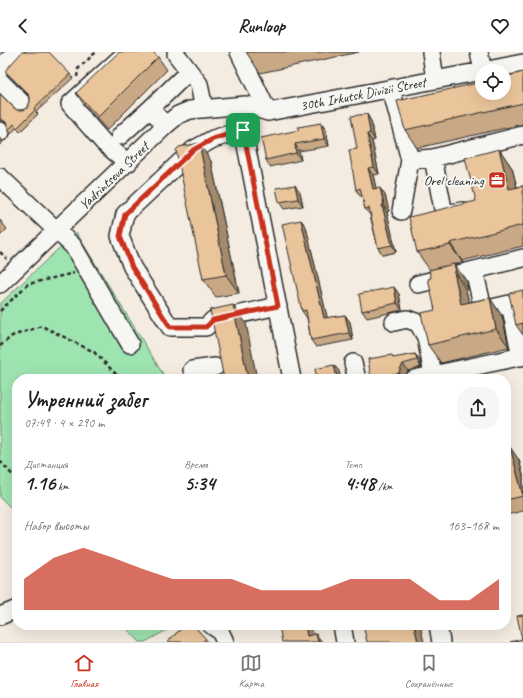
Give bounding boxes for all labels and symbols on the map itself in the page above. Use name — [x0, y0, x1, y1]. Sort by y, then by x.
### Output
street label: 30th Irkutsk Divizii Street — [299, 73, 429, 115]
pin — [226, 113, 260, 147]
street label: Yadrintseva Street — [76, 137, 154, 213]
office icon: Orel cleaning — [487, 170, 507, 190]
place label: Orel cleaning — [424, 172, 485, 189]

